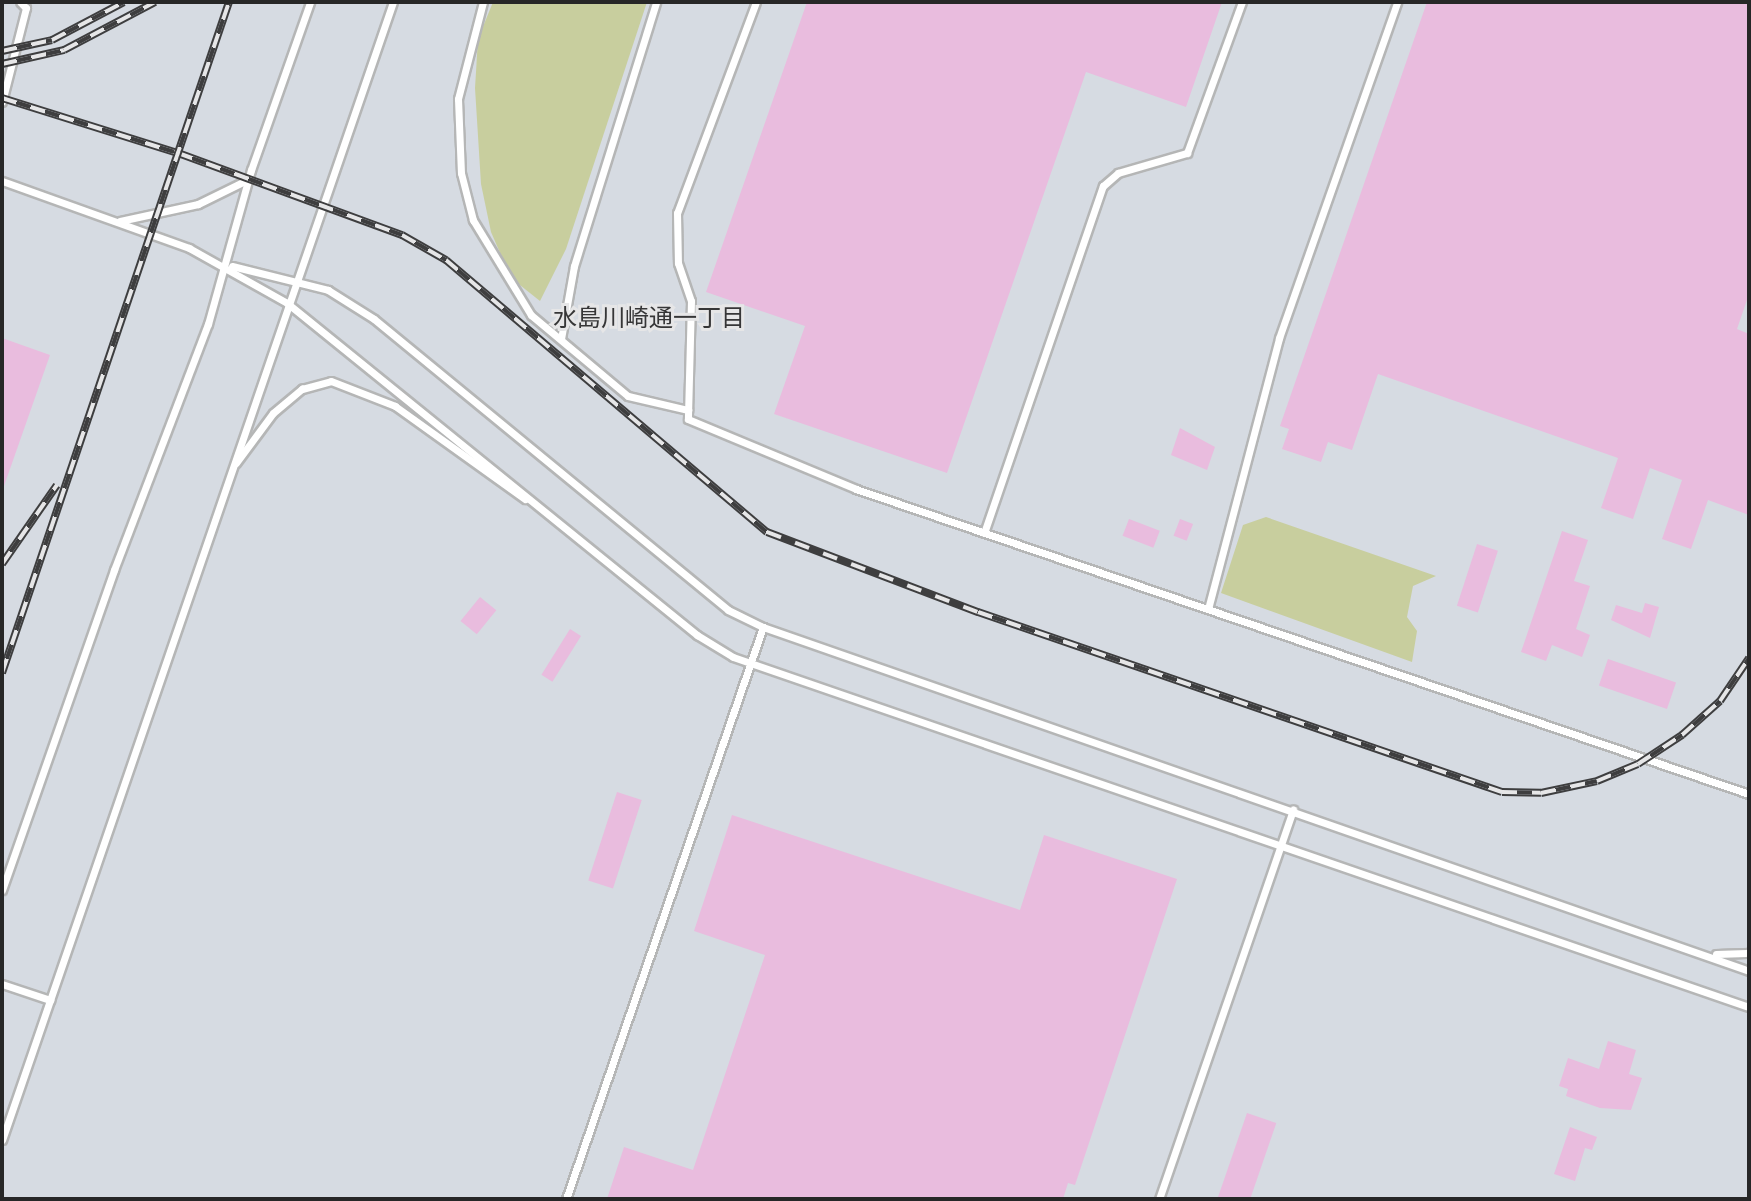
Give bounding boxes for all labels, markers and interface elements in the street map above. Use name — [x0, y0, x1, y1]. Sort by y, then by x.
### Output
district label: 水島川崎通一丁目 — [553, 304, 745, 332]

